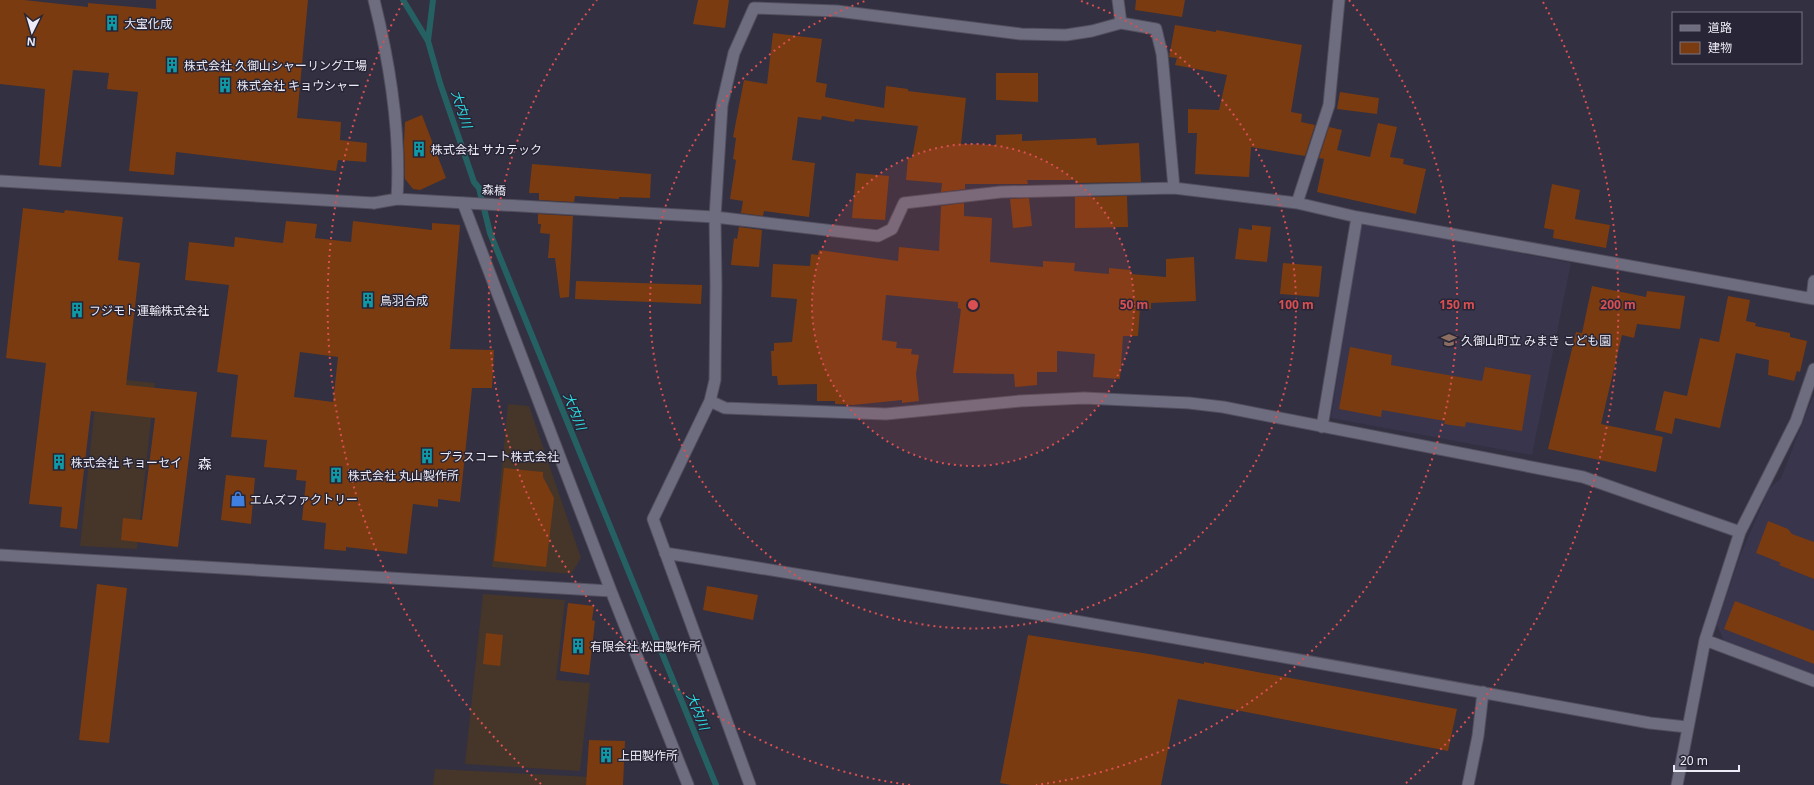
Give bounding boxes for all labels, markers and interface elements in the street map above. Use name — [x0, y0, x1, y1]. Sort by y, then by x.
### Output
north arrow — [12, 12, 52, 52]
legend — [1672, 12, 1802, 64]
building icon: 大宝化成 — [103, 14, 121, 32]
place label: 大宝化成 — [124, 15, 172, 32]
text: 道路 — [1708, 19, 1732, 36]
text: N — [26, 35, 36, 50]
text: 建物 — [1708, 39, 1732, 56]
building icon: 株式会社 久御山シャーリング工場 — [163, 56, 181, 74]
place label: 株式会社 久御山シャーリング工場 — [184, 57, 367, 74]
building icon: 株式会社 キョウシャー — [216, 76, 234, 94]
place label: 株式会社 キョウシャー — [237, 77, 360, 94]
water label: 大内川 — [447, 88, 477, 132]
building icon: 株式会社 サカテック — [410, 140, 428, 158]
place label: 株式会社 サカテック — [431, 141, 542, 158]
street label: 森橋 — [481, 181, 507, 199]
building icon: 鳥羽合成 — [359, 291, 377, 309]
place label: 鳥羽合成 — [380, 292, 428, 309]
text: 50 m — [1120, 296, 1148, 313]
text: 100 m — [1278, 296, 1314, 313]
text: 150 m — [1439, 296, 1475, 313]
text: 200 m — [1600, 296, 1636, 313]
centre of rings — [966, 298, 980, 312]
building icon: フジモト運輸株式会社 — [68, 301, 86, 319]
place label: フジモト運輸株式会社 — [89, 302, 209, 319]
school or university icon: 久御山町立 みまき こども園 — [1440, 331, 1458, 349]
place label: 久御山町立 みまき こども園 — [1461, 332, 1611, 349]
water label: 大内川 — [559, 390, 591, 434]
building icon: プラスコート株式会社 — [418, 447, 436, 465]
place label: プラスコート株式会社 — [439, 448, 559, 465]
building icon: 株式会社 キョーセイ — [50, 453, 68, 471]
place label: 株式会社 キョーセイ — [71, 454, 182, 471]
district label: 森 — [198, 454, 212, 473]
building icon: 株式会社 丸山製作所 — [327, 466, 345, 484]
place label: 株式会社 丸山製作所 — [348, 467, 459, 484]
shop icon: エムズファクトリー — [229, 490, 247, 508]
place label: エムズファクトリー — [250, 491, 358, 508]
building icon: 有限会社 松田製作所 — [569, 637, 587, 655]
place label: 有限会社 松田製作所 — [590, 638, 701, 655]
water label: 大内川 — [682, 690, 714, 734]
building icon: 上田製作所 — [597, 746, 615, 764]
place label: 上田製作所 — [618, 747, 678, 764]
scale bar — [1674, 747, 1739, 773]
text: 20 m — [1680, 752, 1708, 769]

